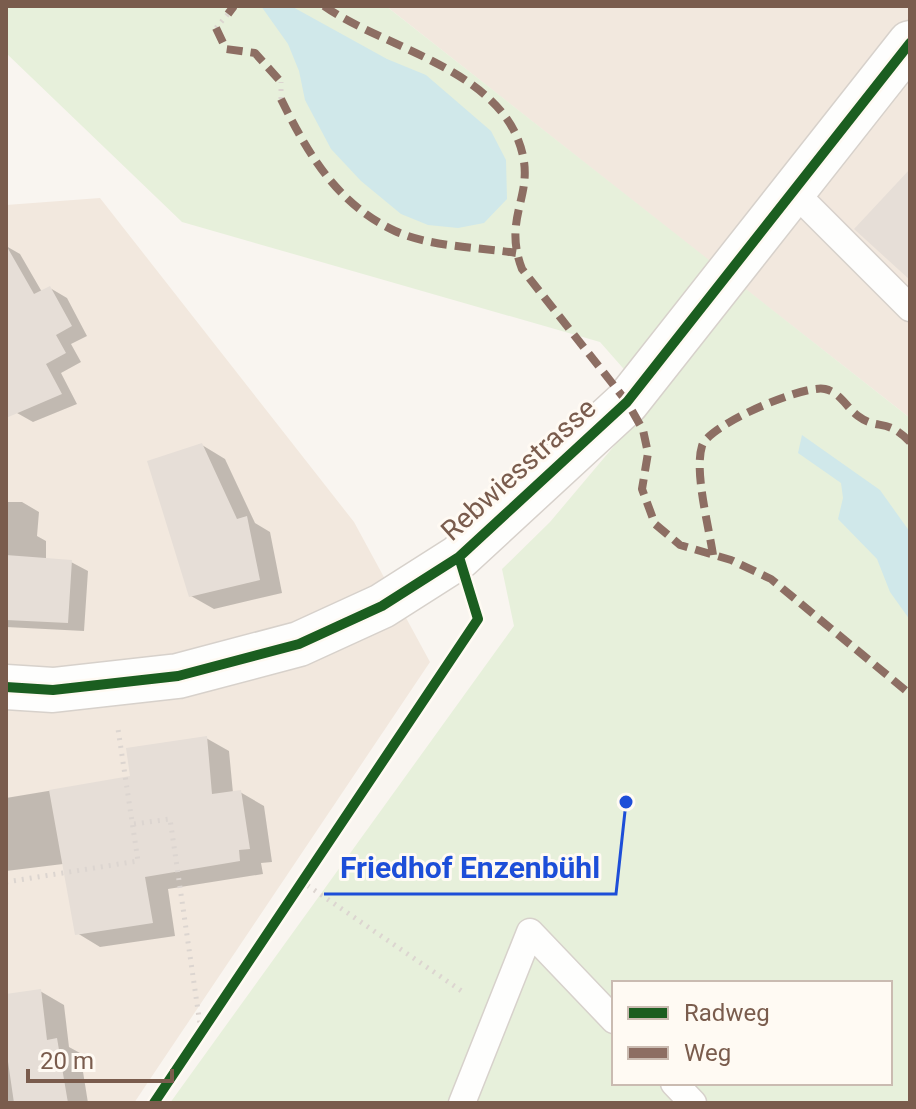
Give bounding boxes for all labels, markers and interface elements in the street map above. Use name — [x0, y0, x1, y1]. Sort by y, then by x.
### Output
street label: Rebwiesstrasse — [434, 391, 602, 547]
callout: Friedhof Enzenbühl — [324, 840, 616, 894]
text: Friedhof Enzenbühl — [340, 850, 600, 885]
legend — [612, 981, 892, 1085]
text: Radweg — [684, 999, 770, 1027]
scale bar — [28, 1033, 172, 1083]
text: Weg — [684, 1039, 731, 1067]
text: 20 m — [40, 1047, 94, 1075]

